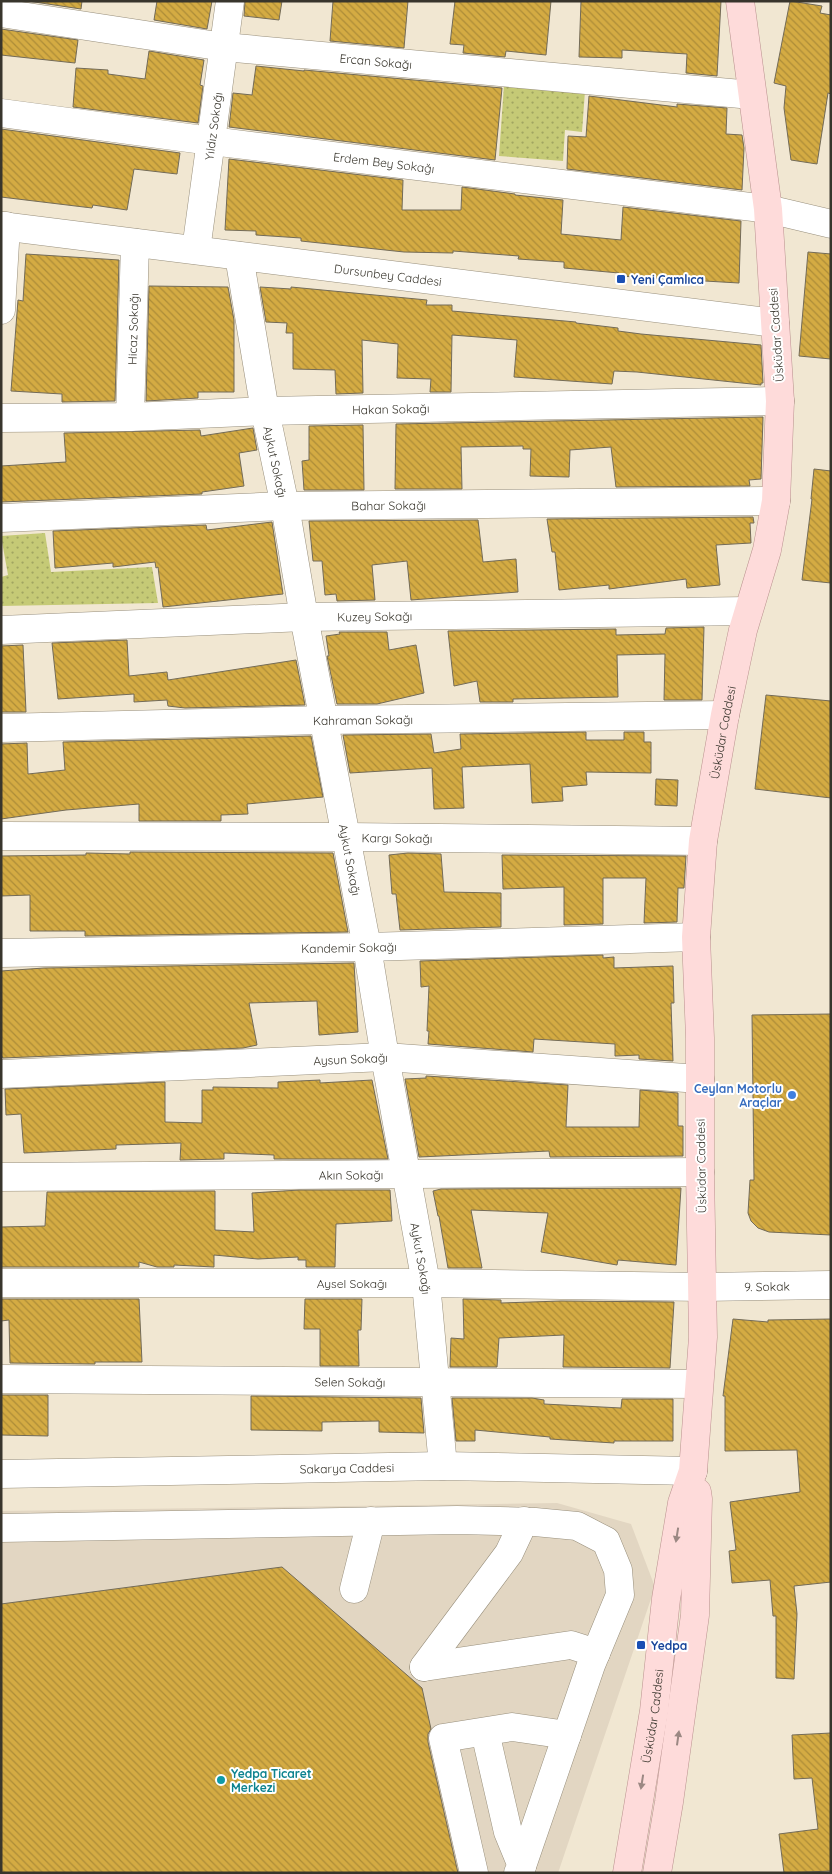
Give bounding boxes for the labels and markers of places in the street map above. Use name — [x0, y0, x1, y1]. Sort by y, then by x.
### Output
place label: Yeni Çamlıca — [631, 272, 704, 287]
marker: Yeni Çamlıca — [615, 273, 627, 285]
place label: Ceylan Motorlu Araçlar — [694, 1081, 782, 1110]
marker: Ceylan Motorlu Araçlar — [786, 1089, 798, 1101]
place label: Yedpa — [651, 1638, 687, 1653]
marker: Yedpa — [635, 1639, 647, 1651]
place label: Yedpa Ticaret Merkezi — [231, 1766, 312, 1795]
marker: Yedpa Ticaret Merkezi — [215, 1774, 227, 1786]

